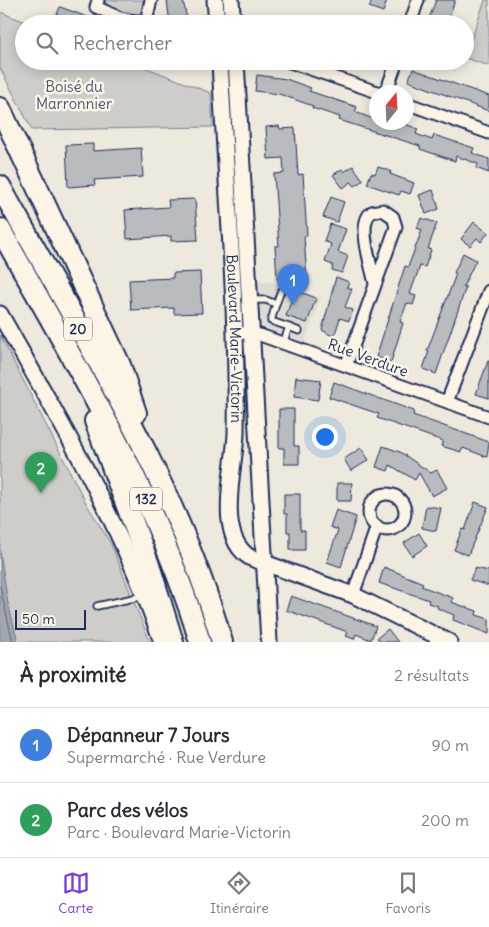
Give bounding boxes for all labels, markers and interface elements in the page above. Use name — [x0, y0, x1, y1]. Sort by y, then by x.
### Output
search box — [15, 15, 474, 70]
icon: search — [33, 29, 61, 57]
text: Rechercher — [73, 31, 172, 55]
park label: Boisé du Marronnier — [36, 77, 112, 113]
north arrow — [369, 85, 414, 130]
street label: Boulevard Marie-Victorin — [222, 254, 246, 423]
pin: 1 — [277, 264, 309, 305]
road number: 20 — [64, 318, 92, 340]
street label: Rue Verdure — [325, 334, 411, 381]
your location — [312, 424, 338, 450]
pin: 2 — [25, 452, 57, 493]
road number: 132 — [130, 488, 162, 510]
scale bar — [15, 607, 86, 630]
text: 50 m — [22, 610, 55, 628]
text: À proximité — [20, 661, 127, 688]
text: 2 résultats — [394, 665, 469, 685]
text: Dépanneur 7 Jours — [67, 723, 230, 747]
text: 1 — [33, 735, 39, 755]
text: 90 m — [431, 735, 469, 755]
text: Supermarché · Rue Verdure — [67, 747, 266, 767]
text: Parc des vélos — [67, 798, 188, 822]
text: 2 — [32, 810, 40, 830]
text: 200 m — [421, 810, 469, 830]
text: Parc · Boulevard Marie-Victorin — [67, 822, 291, 842]
tab: Carte — [58, 869, 93, 917]
tab: Itinéraire — [210, 869, 269, 917]
tab: Favoris — [385, 869, 431, 917]

